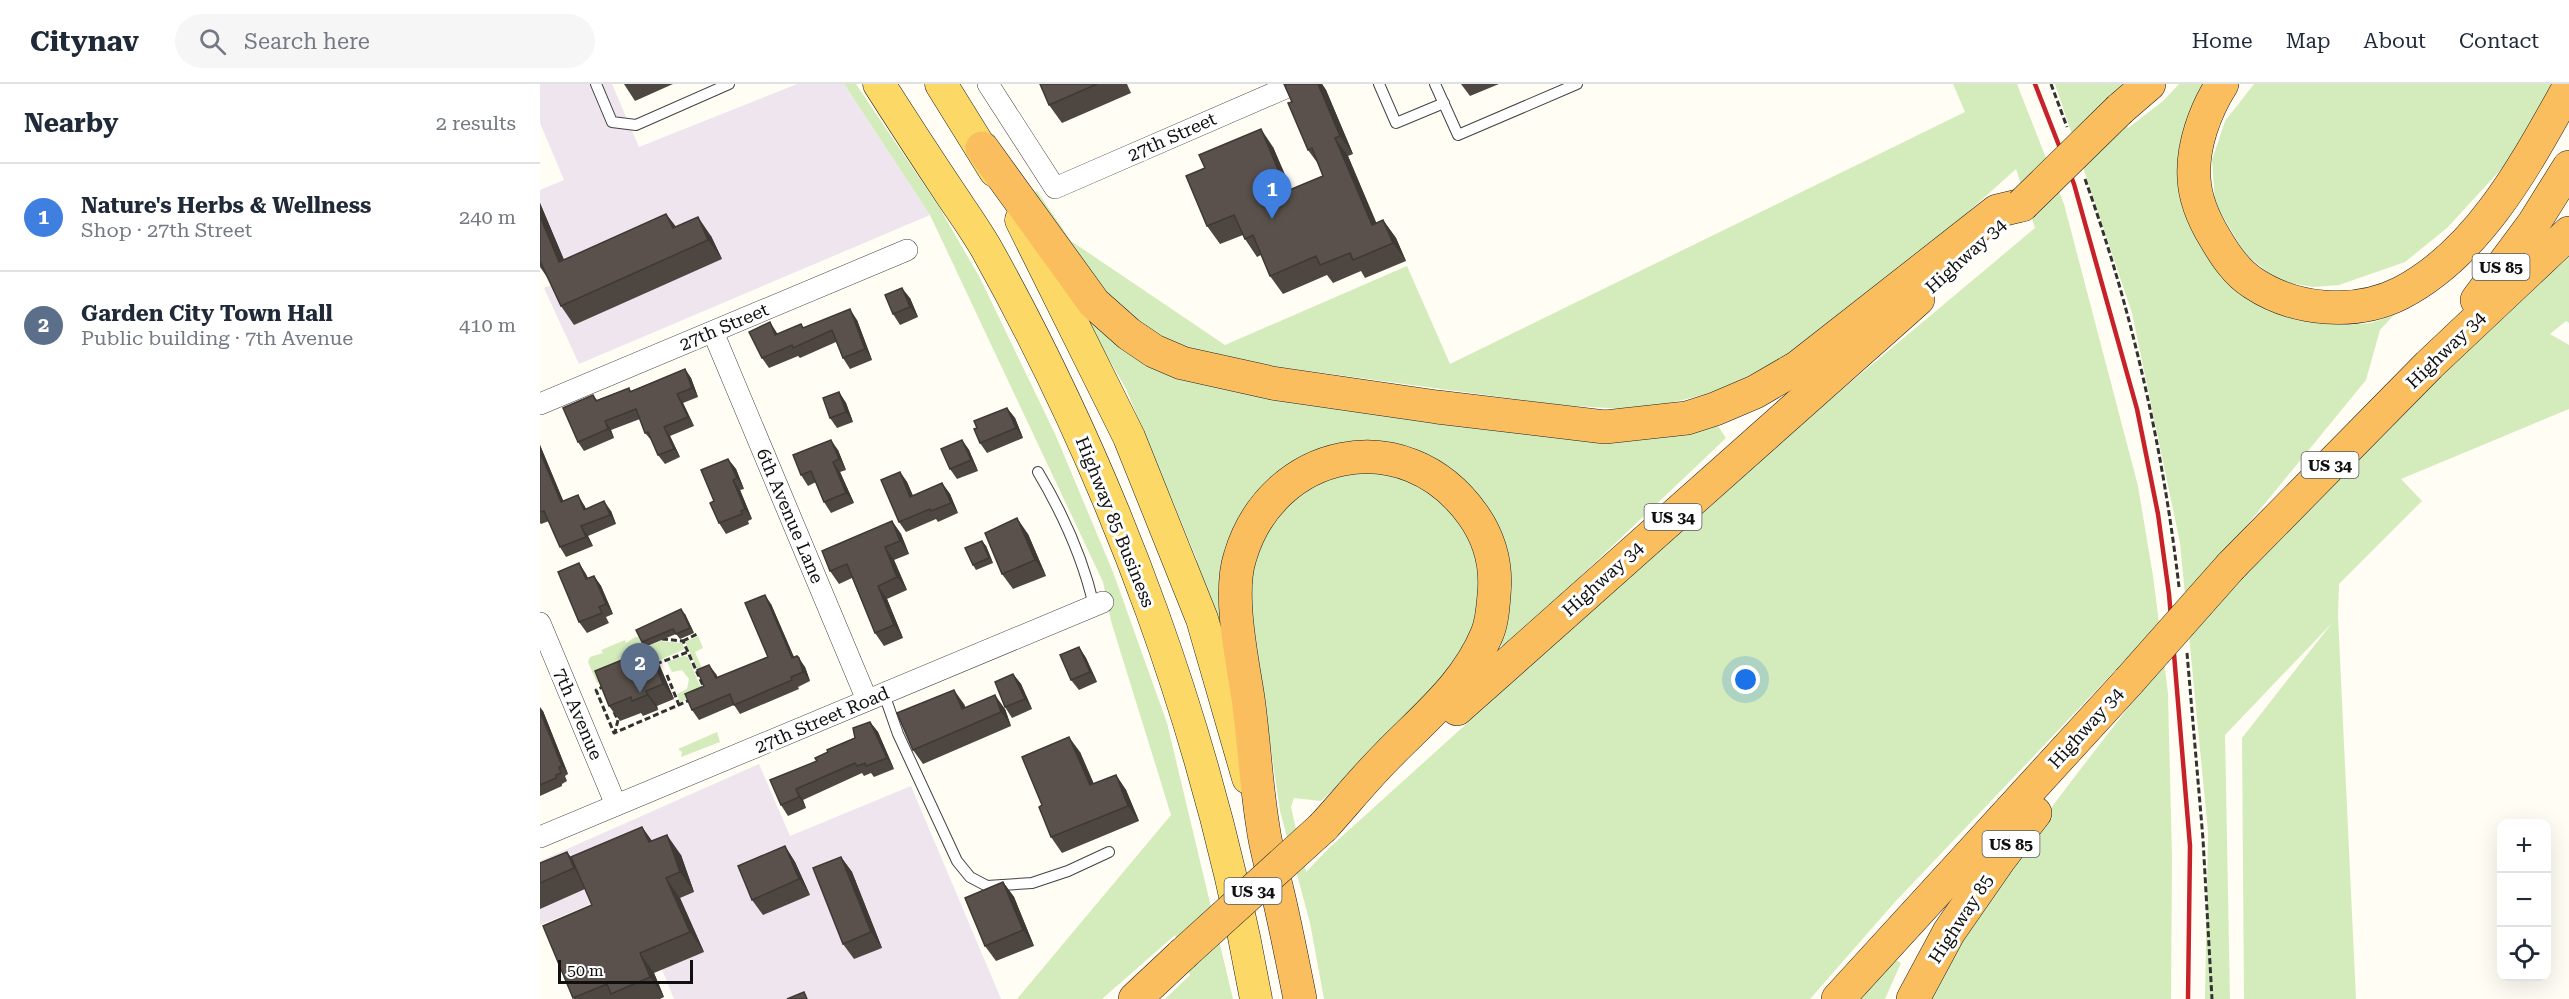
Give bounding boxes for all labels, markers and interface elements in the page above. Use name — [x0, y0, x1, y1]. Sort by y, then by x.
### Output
search box — [175, 14, 595, 68]
text: Citynav — [30, 25, 139, 58]
icon: search — [196, 25, 229, 58]
text: Search here — [244, 29, 370, 54]
text: Home — [2192, 29, 2253, 53]
text: Map — [2286, 29, 2331, 53]
text: About — [2364, 29, 2426, 53]
text: Contact — [2459, 29, 2539, 53]
text: Nearby — [24, 108, 118, 138]
street label: 27th Street — [1124, 108, 1220, 165]
text: 2 results — [436, 111, 516, 135]
pin: 1 — [1252, 170, 1292, 219]
text: Nature's Herbs & Wellness — [81, 193, 371, 218]
text: 1 — [38, 205, 49, 229]
text: 240 m — [459, 205, 516, 229]
street label: Highway 34 — [1921, 214, 2010, 297]
text: Shop · 27th Street — [81, 218, 252, 242]
road number: US 85 — [2472, 254, 2530, 280]
street label: 27th Street — [676, 298, 772, 355]
text: Garden City Town Hall — [81, 301, 333, 326]
street label: Highway 34 — [2402, 307, 2490, 393]
text: 2 — [38, 313, 49, 337]
text: 410 m — [459, 313, 516, 337]
text: Public building · 7th Avenue — [81, 326, 353, 350]
street label: Highway 85 Business — [1072, 433, 1159, 610]
street label: 6th Avenue Lane — [753, 445, 828, 587]
road number: US 34 — [2302, 452, 2358, 478]
road number: US 34 — [1644, 504, 1702, 530]
street label: Highway 34 — [1558, 537, 1647, 620]
pin: 2 — [620, 644, 660, 693]
street label: 7th Avenue — [550, 665, 607, 763]
your location — [1731, 665, 1760, 694]
street label: 27th Street Road — [752, 682, 892, 757]
street label: Highway 34 — [2044, 683, 2127, 772]
map controls — [2497, 819, 2551, 981]
button: + — [2497, 819, 2551, 873]
road number: US 85 — [1982, 831, 2040, 857]
street label: Highway 85 — [1924, 870, 1997, 967]
button: − — [2497, 873, 2551, 927]
road number: US 34 — [1224, 878, 1282, 904]
button: locate — [2497, 927, 2551, 981]
scale bar — [558, 957, 693, 984]
text: 50 m — [567, 961, 604, 980]

